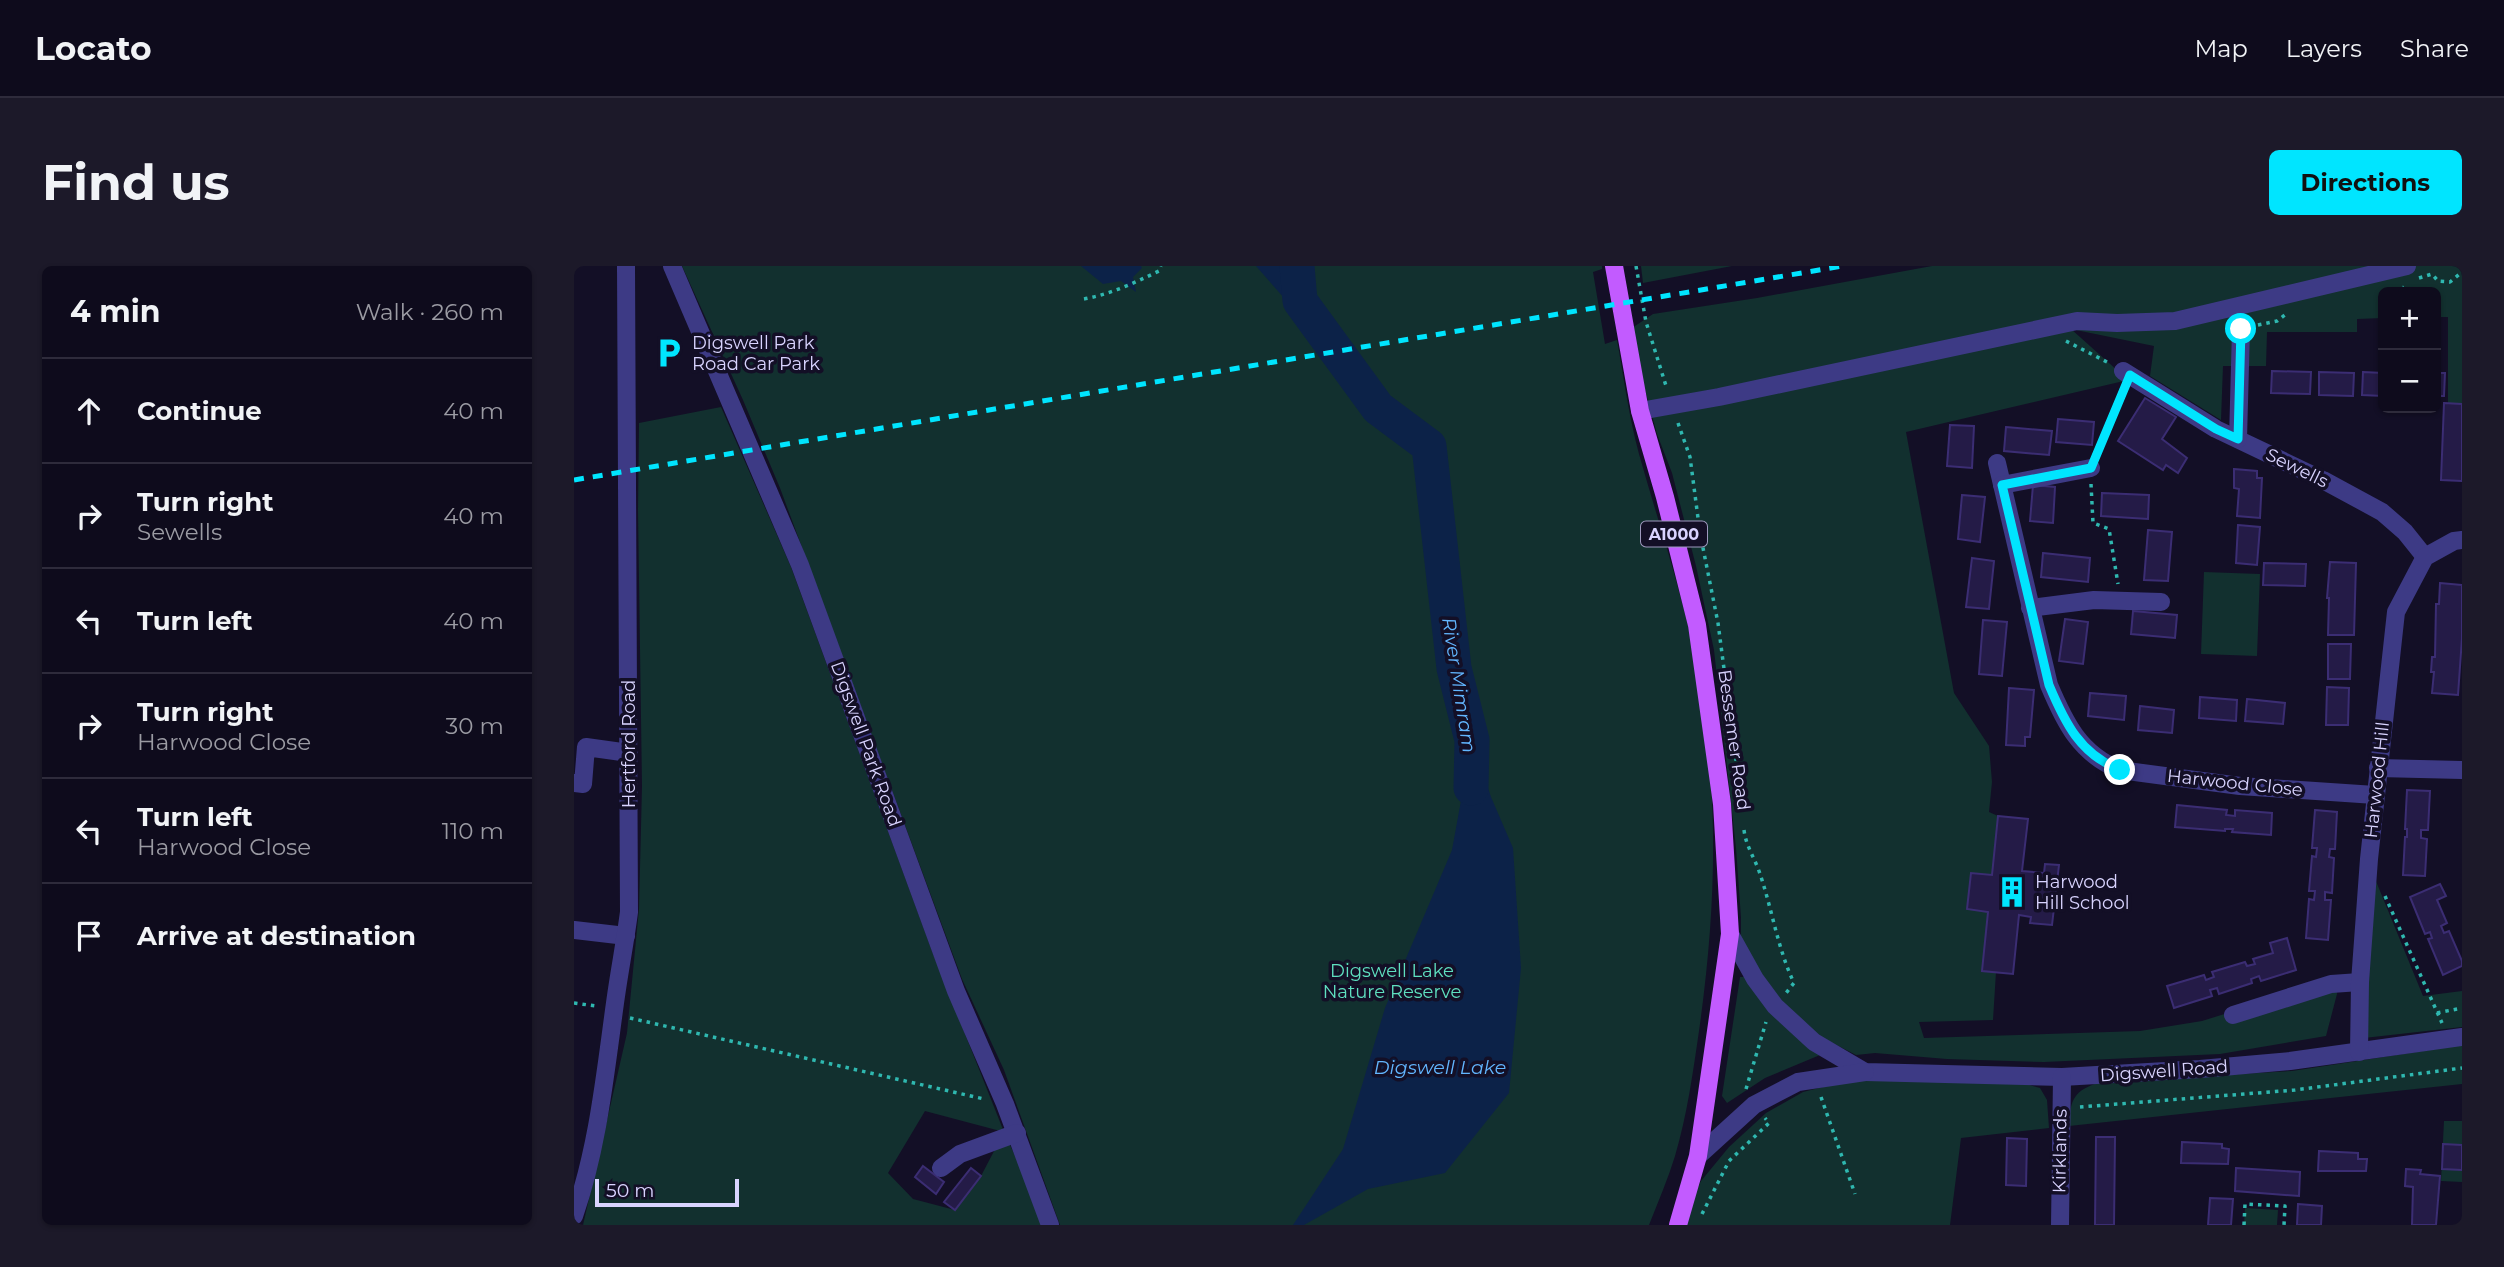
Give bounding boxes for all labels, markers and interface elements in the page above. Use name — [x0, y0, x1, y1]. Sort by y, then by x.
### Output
text: Locato — [35, 28, 152, 68]
text: Map — [2194, 34, 2248, 63]
text: Layers — [2286, 34, 2362, 63]
text: Share — [2400, 34, 2469, 63]
button: Directions — [2269, 150, 2462, 215]
text: Find us — [42, 153, 230, 212]
map controls — [2378, 287, 2441, 413]
button: + — [2378, 287, 2441, 350]
text: 4 min — [70, 293, 160, 330]
text: Walk · 260 m — [356, 298, 504, 326]
route start — [2225, 313, 2256, 344]
place label: Digswell Park Road Car Park — [692, 332, 820, 375]
parking icon: Digswell Park Road Car Park — [652, 336, 686, 370]
button: − — [2378, 350, 2441, 413]
icon: ahead — [70, 392, 108, 430]
text: Continue — [137, 395, 262, 427]
text: 40 m — [443, 397, 504, 425]
street label: Sewells — [2262, 444, 2332, 493]
text: Turn right — [137, 486, 273, 518]
icon: right — [70, 497, 108, 535]
text: 40 m — [443, 502, 504, 530]
text: Sewells — [137, 518, 222, 546]
road number: A1000 — [1641, 522, 1707, 546]
icon: left — [70, 602, 108, 640]
text: Turn left — [137, 605, 253, 637]
text: 40 m — [443, 607, 504, 635]
water label: River Mimram — [1437, 616, 1481, 754]
street label: Digswell Park Road — [826, 658, 906, 830]
street label: Bessemer Road — [1713, 668, 1755, 812]
street label: Hertford Road — [618, 680, 640, 808]
text: Turn right — [137, 696, 273, 728]
icon: right — [70, 707, 108, 745]
text: 30 m — [445, 712, 504, 740]
street label: Harwood Hill — [2360, 721, 2394, 839]
text: Harwood Close — [137, 728, 311, 756]
route end — [2104, 754, 2135, 785]
street label: Harwood Close — [2166, 765, 2304, 801]
text: Turn left — [137, 801, 253, 833]
icon: left — [70, 812, 108, 850]
text: 110 m — [442, 817, 504, 845]
text: Harwood Close — [137, 833, 311, 861]
place label: Harwood Hill School — [2035, 871, 2130, 914]
building icon: Harwood Hill School — [1995, 875, 2029, 909]
icon: arrive — [70, 917, 108, 955]
text: Arrive at destination — [137, 920, 416, 952]
park label: Digswell Lake Nature Reserve — [1323, 960, 1461, 1003]
water label: Digswell Lake — [1374, 1056, 1506, 1079]
street label: Digswell Road — [2099, 1056, 2229, 1086]
street label: Kirklands — [2048, 1109, 2072, 1193]
scale bar — [595, 1176, 738, 1208]
text: 50 m — [606, 1179, 654, 1202]

